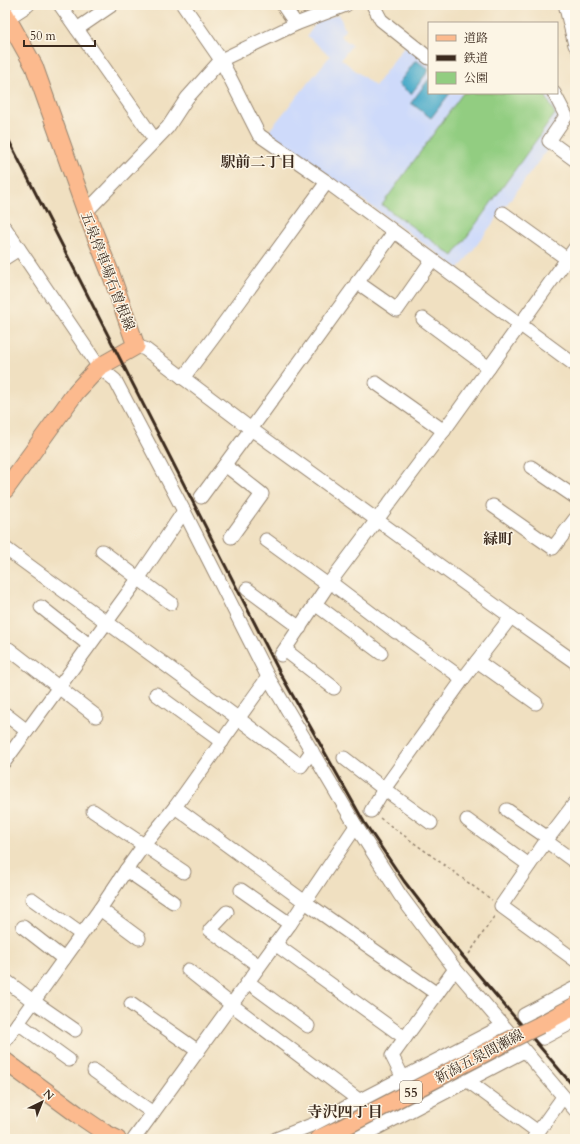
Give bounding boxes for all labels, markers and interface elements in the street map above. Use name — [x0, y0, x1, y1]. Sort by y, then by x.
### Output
scale bar — [24, 22, 95, 48]
legend — [428, 22, 558, 94]
text: 50 m — [30, 28, 57, 44]
text: 道路 — [464, 30, 488, 46]
text: 鉄道 — [463, 50, 488, 66]
text: 公園 — [464, 70, 488, 86]
district label: 駅前二丁目 — [220, 152, 296, 172]
street label: 五泉停車場石曽根線 — [76, 209, 139, 333]
district label: 緑町 — [483, 529, 513, 549]
street label: 新潟五泉間瀬線 — [432, 1025, 527, 1088]
road number: 55 — [400, 1081, 422, 1103]
north arrow — [22, 1082, 62, 1122]
text: N — [40, 1086, 57, 1104]
district label: 寺沢四丁目 — [307, 1102, 383, 1122]

